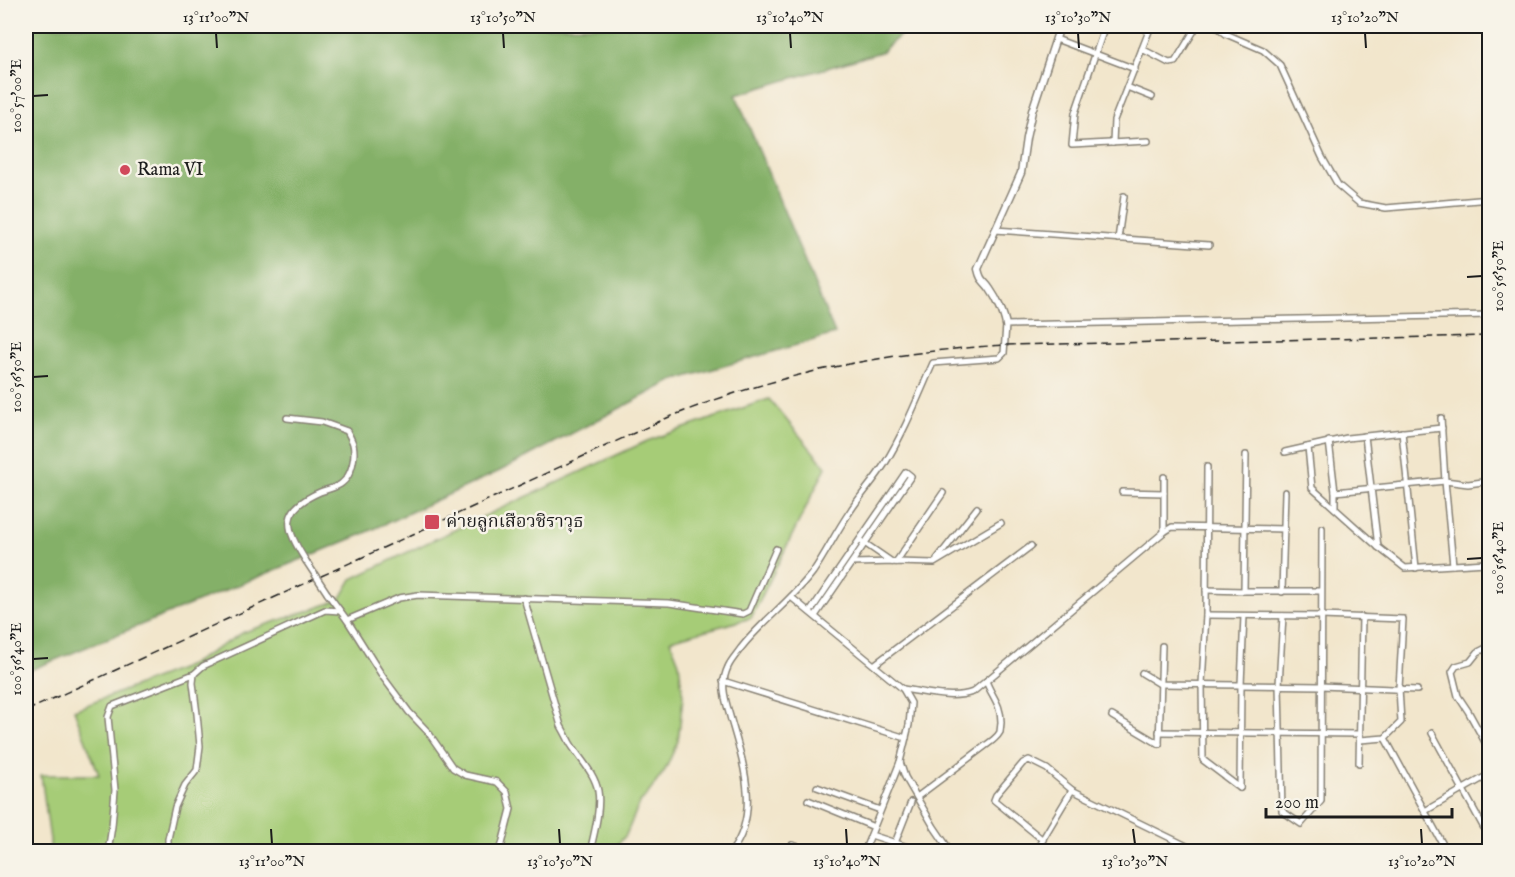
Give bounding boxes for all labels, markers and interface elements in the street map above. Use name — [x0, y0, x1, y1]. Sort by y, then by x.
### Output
text: 13°11'00"N — [183, 8, 249, 27]
text: 13°10'50"N — [470, 8, 536, 27]
text: 13°10'40"N — [756, 8, 824, 27]
text: 13°10'30"N — [1045, 8, 1111, 27]
text: 13°10'20"N — [1331, 8, 1399, 27]
text: 100°57'00"E — [7, 59, 26, 133]
place label: Rama VI — [137, 159, 204, 182]
marker: Rama VI — [118, 163, 132, 177]
text: 100°56'50"E — [1489, 240, 1508, 312]
text: 100°56'50"E — [7, 341, 26, 413]
place label: ค่ายลูกเสือวชิราวุธ — [446, 511, 584, 534]
marker: ค่ายลูกเสือวชิราวุธ — [423, 513, 441, 531]
text: 100°56'40"E — [1489, 521, 1508, 595]
text: 100°56'40"E — [7, 622, 26, 696]
scale bar — [1266, 781, 1452, 819]
text: 200 m — [1275, 792, 1319, 815]
text: 13°11'00"N — [239, 852, 305, 871]
text: 13°10'50"N — [527, 852, 593, 871]
text: 13°10'40"N — [813, 852, 881, 871]
text: 13°10'30"N — [1102, 852, 1168, 871]
text: 13°10'20"N — [1388, 852, 1456, 871]

